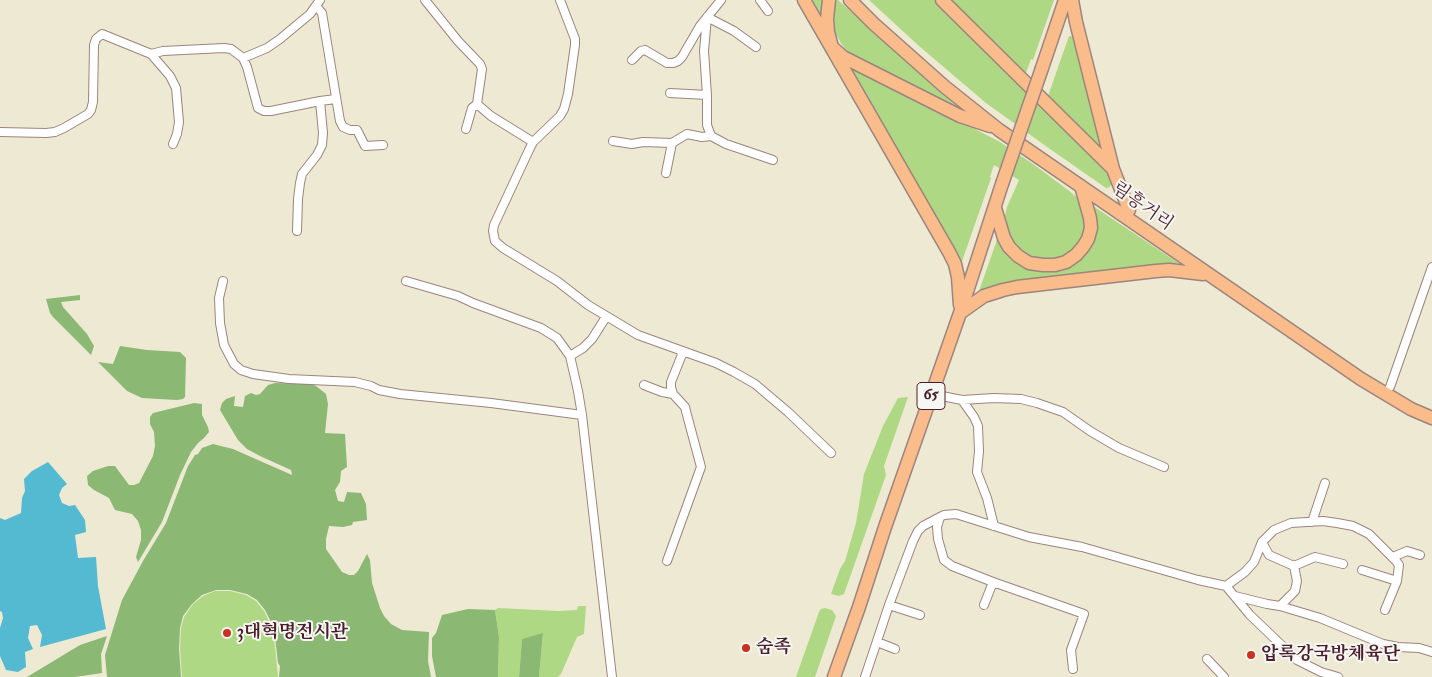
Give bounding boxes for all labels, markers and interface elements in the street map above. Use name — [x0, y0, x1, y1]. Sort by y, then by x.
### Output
street label: 림흥거리 — [1107, 178, 1177, 236]
road number: 65 — [917, 382, 945, 410]
place label: 3대혁명전시관 — [237, 622, 348, 644]
marker: 3대혁명전시관 — [221, 627, 233, 639]
place label: 숨족 — [756, 637, 791, 659]
marker: 숨족 — [740, 642, 752, 654]
place label: 압록강국방체육단 — [1261, 644, 1400, 666]
marker: 압록강국방체육단 — [1245, 649, 1257, 661]

